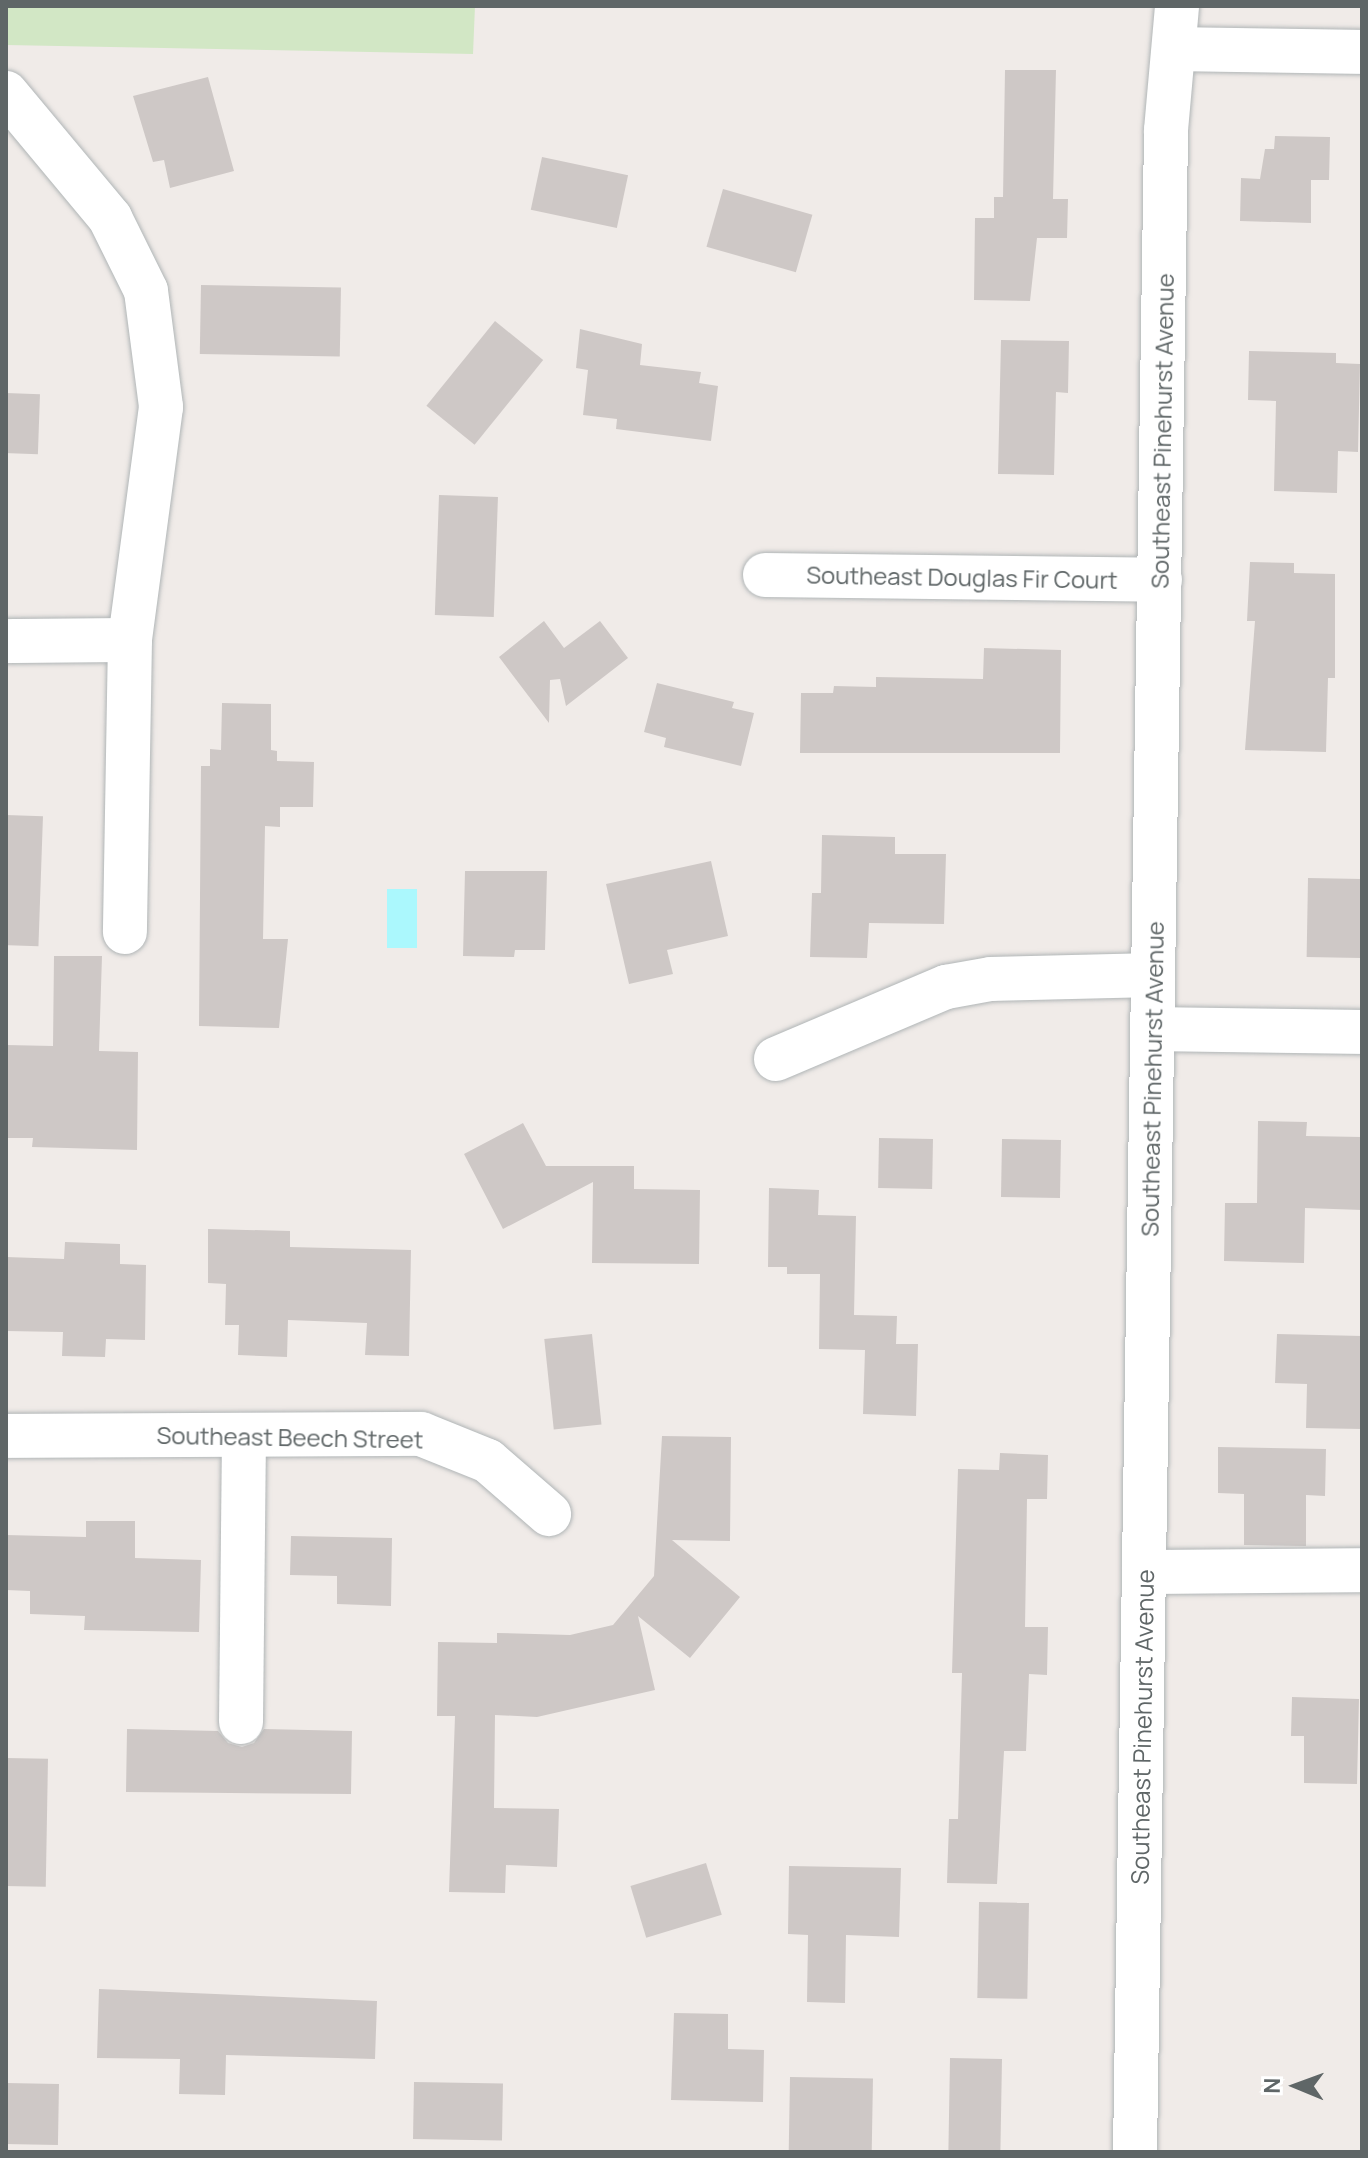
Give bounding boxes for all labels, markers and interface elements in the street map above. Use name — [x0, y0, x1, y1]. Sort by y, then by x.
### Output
street label: Southeast Pinehurst Avenue — [1145, 273, 1179, 589]
street label: Southeast Douglas Fir Court — [806, 560, 1118, 594]
street label: Southeast Pinehurst Avenue — [1135, 921, 1169, 1237]
street label: Southeast Beech Street — [156, 1420, 424, 1454]
street label: Southeast Pinehurst Avenue — [1125, 1569, 1159, 1885]
north arrow — [1256, 2046, 1336, 2126]
text: N — [1257, 2077, 1287, 2094]

